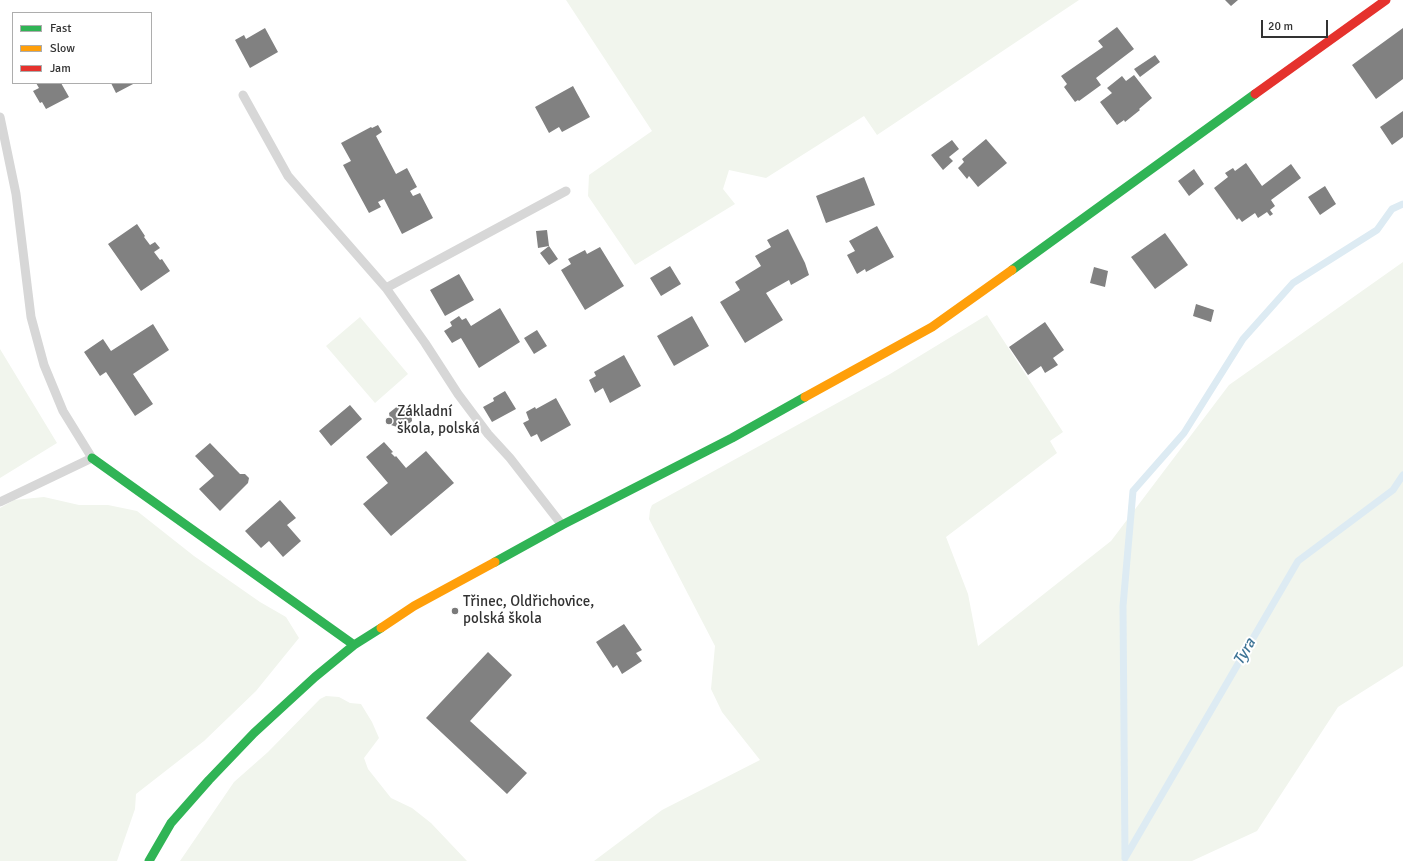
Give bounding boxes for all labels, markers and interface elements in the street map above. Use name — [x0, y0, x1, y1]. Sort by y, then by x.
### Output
legend — [12, 12, 152, 84]
scale bar — [1263, 12, 1330, 38]
text: 20 m — [1268, 19, 1293, 34]
text: Fast — [50, 21, 71, 36]
text: Slow — [50, 41, 75, 56]
text: Jam — [50, 61, 71, 76]
place label: Základní škola, polská — [397, 403, 480, 438]
marker: Základní škola, polská — [384, 416, 394, 426]
place label: Třinec, Oldřichovice, polská škola — [463, 593, 594, 628]
marker: Třinec, Oldřichovice, polská škola — [450, 606, 460, 616]
water label: Tyra — [1230, 635, 1260, 669]

